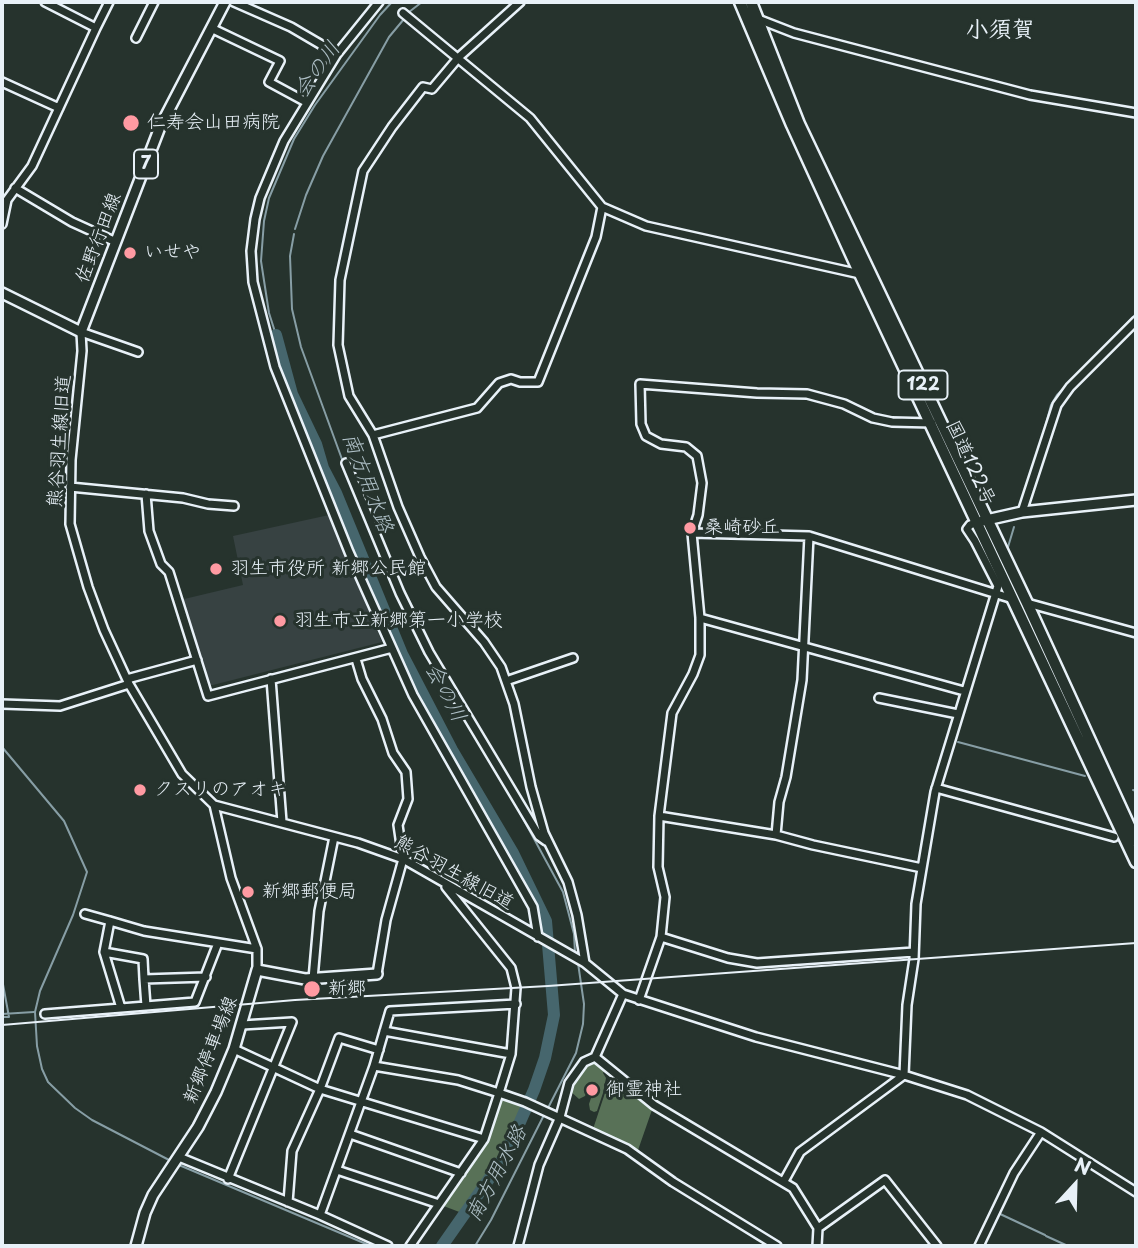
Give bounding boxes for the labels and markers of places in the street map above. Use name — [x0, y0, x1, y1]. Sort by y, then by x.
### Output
place label: 仁寿会山田病院 — [147, 112, 280, 134]
marker: 仁寿会山田病院 — [121, 113, 141, 133]
place label: いせや — [144, 242, 201, 264]
marker: いせや — [122, 245, 138, 261]
place label: 桑崎砂丘 — [704, 517, 780, 539]
marker: 桑崎砂丘 — [682, 520, 698, 536]
place label: 羽生市役所 新郷公民館 — [230, 558, 426, 580]
marker: 羽生市役所 新郷公民館 — [208, 561, 224, 577]
place label: 羽生市立新郷第一小学校 — [294, 610, 503, 632]
marker: 羽生市立新郷第一小学校 — [272, 613, 288, 629]
place label: クスリのアオキ — [154, 779, 287, 801]
marker: クスリのアオキ — [132, 782, 148, 798]
place label: 新郷郵便局 — [262, 881, 357, 903]
marker: 新郷郵便局 — [240, 884, 256, 900]
place label: 新郷 — [328, 978, 366, 1000]
marker: 新郷 — [302, 979, 322, 999]
place label: 御霊神社 — [606, 1079, 682, 1101]
marker: 御霊神社 — [584, 1082, 600, 1098]

